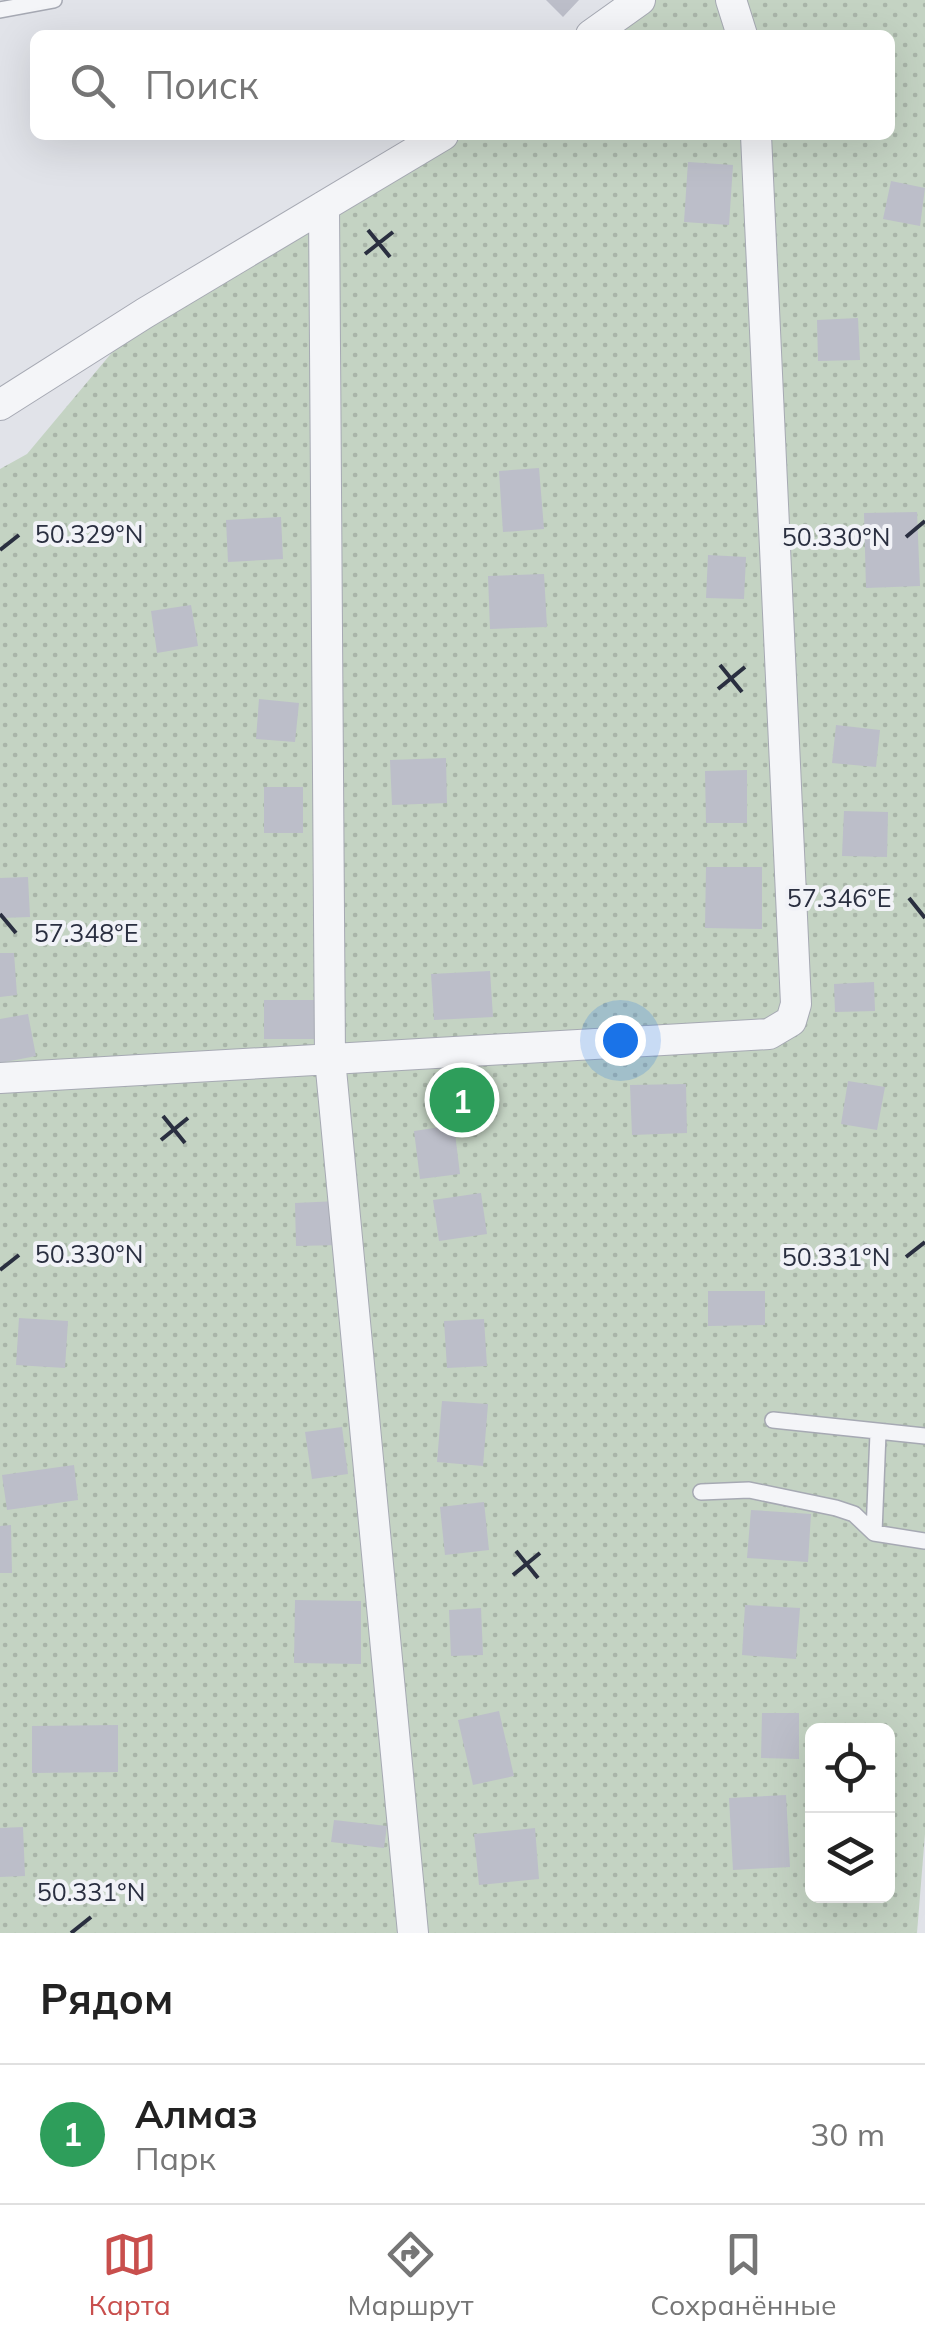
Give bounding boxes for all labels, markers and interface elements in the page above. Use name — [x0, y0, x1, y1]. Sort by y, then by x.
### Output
search box — [30, 30, 895, 140]
icon: search — [65, 58, 120, 113]
text: Поиск — [145, 61, 258, 109]
text: 50.329°N — [35, 518, 143, 549]
text: 50.330°N — [782, 521, 890, 552]
text: 57.346°E — [787, 882, 891, 913]
text: 57.348°E — [34, 917, 138, 948]
your location — [595, 1015, 646, 1066]
pin: 1 — [430, 1062, 494, 1138]
text: 50.330°N — [35, 1238, 143, 1269]
text: 50.331°N — [782, 1241, 890, 1272]
map controls — [805, 1723, 895, 1903]
button: locate — [805, 1723, 895, 1813]
button: layers — [805, 1813, 895, 1903]
text: 50.331°N — [37, 1876, 145, 1907]
text: Рядом — [40, 1972, 173, 2025]
text: Алмаз — [135, 2090, 257, 2138]
text: 1 — [63, 2114, 82, 2154]
text: 30 m — [810, 2114, 885, 2154]
text: Парк — [135, 2138, 216, 2178]
tab: Карта — [88, 2227, 171, 2322]
tab: Маршрут — [348, 2227, 473, 2322]
tab: Сохранённые — [650, 2227, 837, 2322]

